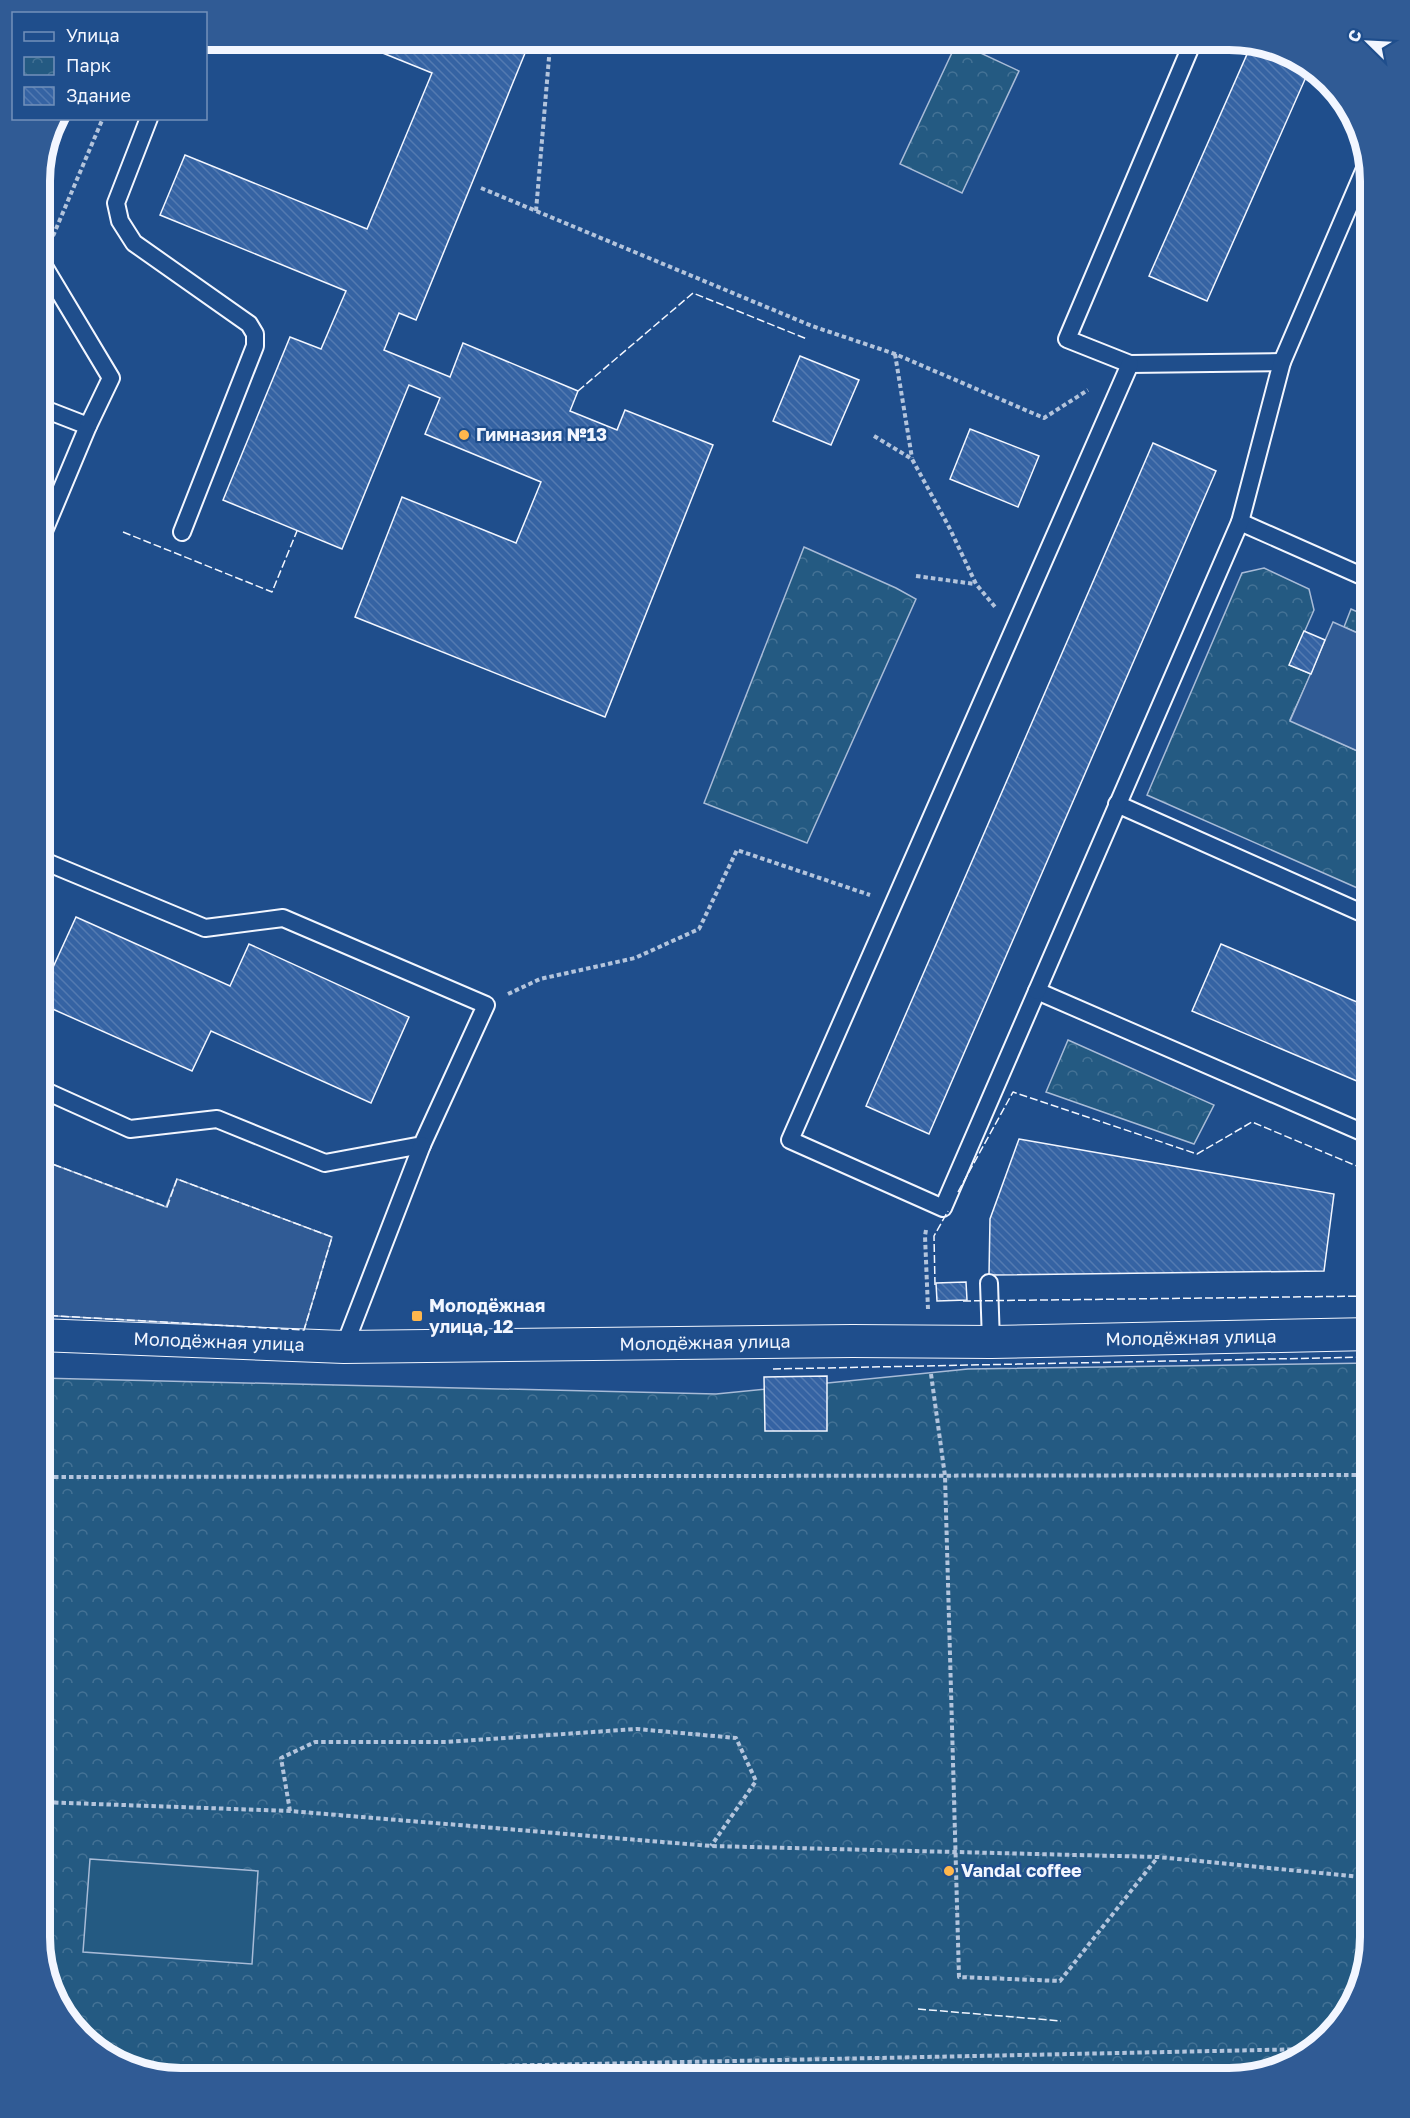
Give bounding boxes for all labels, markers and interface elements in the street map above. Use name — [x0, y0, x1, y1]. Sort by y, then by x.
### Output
legend — [12, 12, 207, 120]
north arrow — [1338, 12, 1398, 72]
text: Улица — [66, 24, 120, 46]
text: С — [1343, 27, 1366, 45]
text: Парк — [66, 54, 111, 76]
text: Здание — [66, 84, 131, 106]
place label: Гимназия №13 — [476, 423, 607, 445]
marker: Гимназия №13 — [457, 428, 471, 442]
place label: Молодёжная улица, 12 — [429, 1294, 545, 1337]
marker: Молодёжная улица, 12 — [410, 1309, 424, 1323]
street label: Молодёжная улица — [1105, 1325, 1277, 1349]
street label: Молодёжная улица — [133, 1327, 305, 1355]
street label: Молодёжная улица — [619, 1330, 791, 1354]
place label: Vandal coffee — [961, 1859, 1082, 1881]
marker: Vandal coffee — [942, 1864, 956, 1878]

